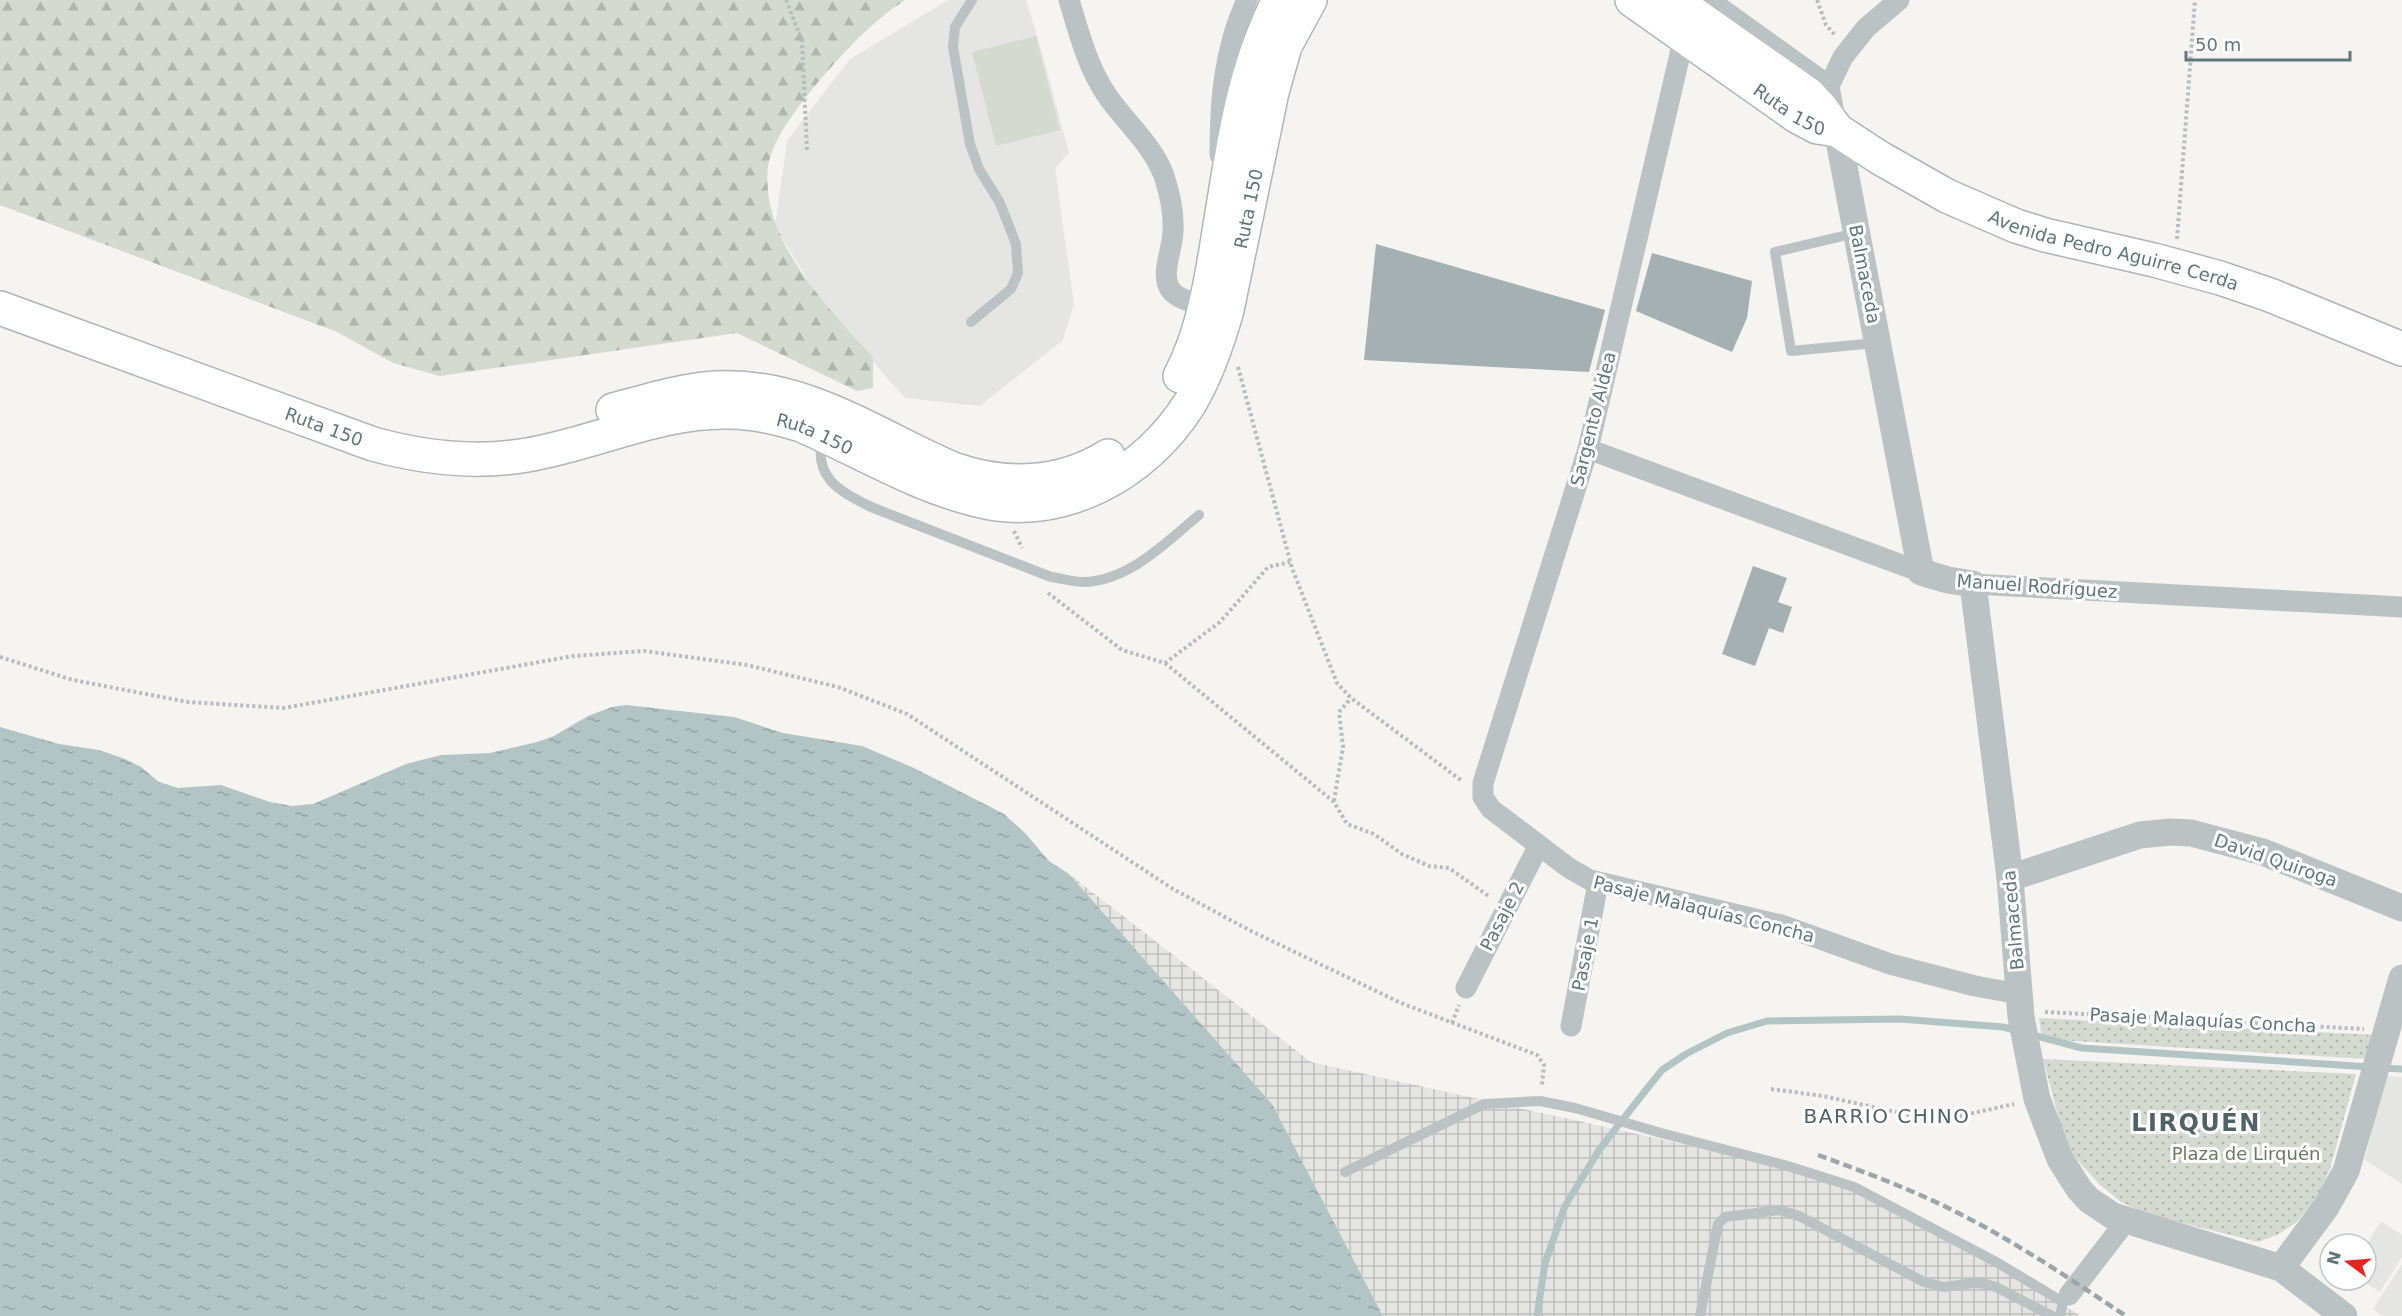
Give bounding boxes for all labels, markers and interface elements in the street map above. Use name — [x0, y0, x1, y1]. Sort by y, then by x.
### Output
scale bar — [2186, 24, 2350, 62]
text: 50 m — [2195, 34, 2241, 55]
street label: Ruta 150 — [1750, 79, 1827, 139]
street label: Ruta 150 — [1229, 167, 1266, 251]
street label: Avenida Pedro Aguirre Cerda — [1986, 205, 2242, 294]
street label: Balmaceda — [1845, 223, 1885, 325]
street label: Sargento Aldea — [1566, 349, 1620, 489]
street label: Ruta 150 — [282, 402, 366, 450]
street label: Ruta 150 — [774, 408, 857, 458]
street label: Manuel Rodríguez — [1956, 570, 2118, 602]
street label: David Quiroga — [2212, 829, 2340, 891]
street label: Balmaceda — [1998, 869, 2028, 971]
street label: Pasaje Malaquías Concha — [1591, 871, 1817, 947]
street label: Pasaje 2 — [1476, 878, 1528, 954]
street label: Pasaje 1 — [1568, 915, 1602, 993]
street label: Pasaje Malaquías Concha — [2089, 1004, 2317, 1036]
district label: BARRIO CHINO — [1804, 1104, 1970, 1128]
district label: LIRQUÉN — [2131, 1108, 2261, 1137]
park label: Plaza de Lirquén — [2172, 1143, 2320, 1164]
north arrow — [2318, 1232, 2378, 1292]
text: N — [2323, 1249, 2345, 1267]

